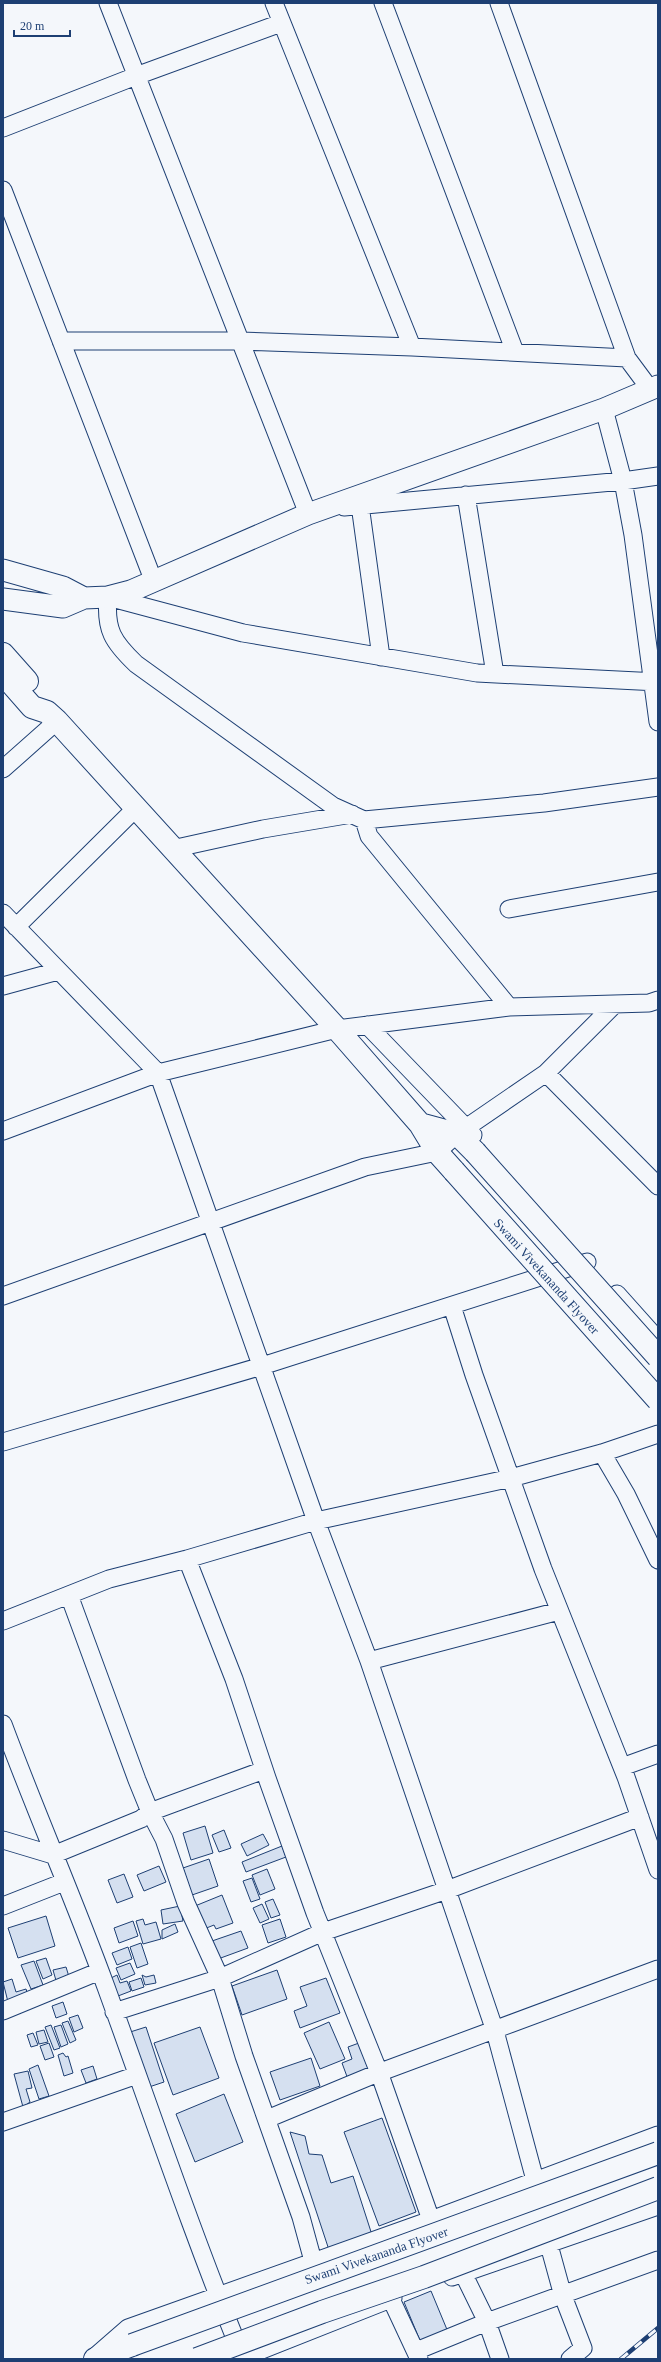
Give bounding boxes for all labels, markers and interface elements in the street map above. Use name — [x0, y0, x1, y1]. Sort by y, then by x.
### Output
scale bar — [14, 12, 70, 38]
text: 20 m — [20, 19, 45, 33]
street label: Swami Vivekananda Flyover — [491, 1215, 603, 1338]
street label: Swami Vivekananda Flyover — [303, 2224, 450, 2287]

